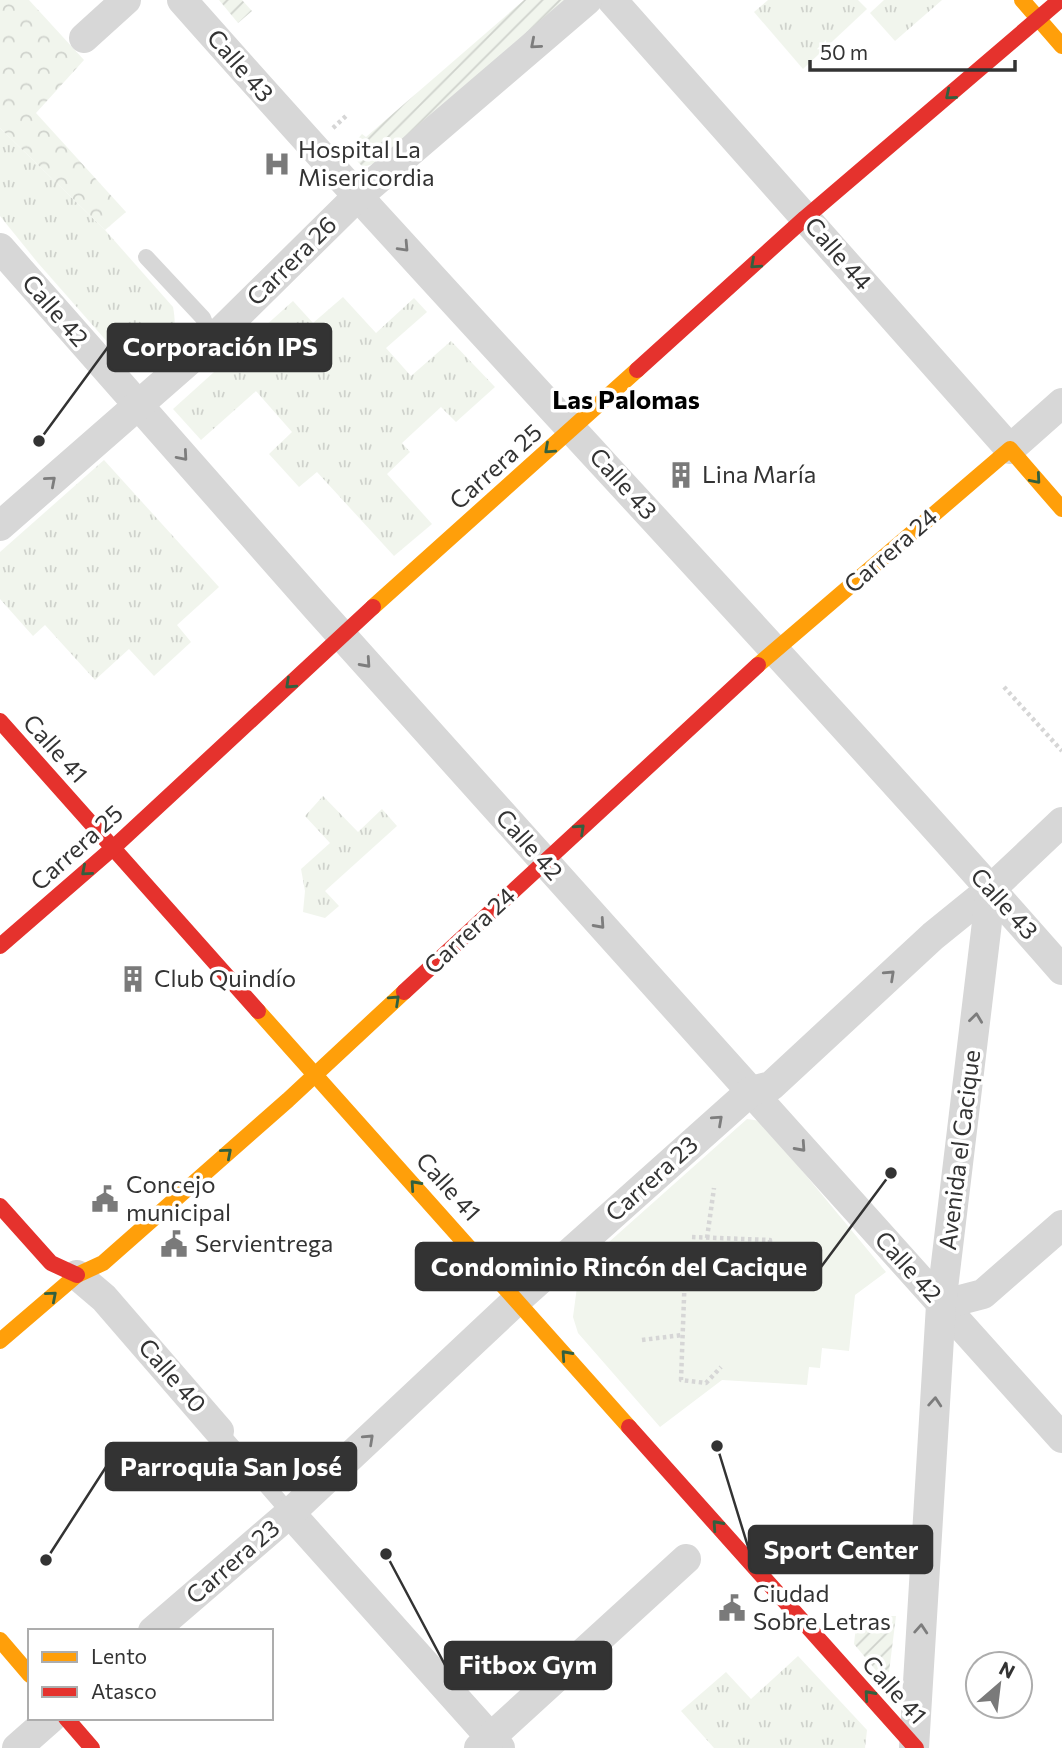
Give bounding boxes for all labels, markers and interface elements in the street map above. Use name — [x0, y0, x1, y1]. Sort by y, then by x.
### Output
street label: Calle 43 — [202, 23, 280, 107]
scale bar — [810, 28, 1015, 72]
one-way arrow — [531, 36, 544, 48]
text: 50 m — [820, 39, 868, 64]
one-way arrow — [945, 87, 958, 99]
place label: Hospital La Misericordia — [298, 134, 434, 191]
hospital icon: Hospital La Misericordia — [262, 149, 292, 179]
street label: Carrera 26 — [240, 209, 342, 311]
street label: Calle 44 — [800, 211, 879, 295]
one-way arrow — [395, 239, 408, 252]
one-way arrow — [750, 255, 763, 268]
street label: Calle 42 — [17, 268, 95, 352]
callout: Corporación IPS — [108, 324, 331, 371]
text: Corporación IPS — [122, 330, 318, 361]
district label: Las Palomas — [552, 383, 700, 414]
street label: Carrera 25 — [443, 417, 547, 515]
one-way arrow — [545, 441, 558, 453]
street label: Calle 43 — [584, 441, 664, 525]
one-way arrow — [175, 448, 187, 461]
place label: Lina María — [702, 459, 816, 488]
building icon: Lina María — [666, 460, 696, 490]
one-way arrow — [1028, 471, 1040, 484]
one-way arrow — [43, 477, 56, 489]
street label: Carrera 24 — [837, 501, 943, 598]
one-way arrow — [358, 655, 370, 668]
one-way arrow — [285, 675, 298, 688]
street label: Calle 41 — [18, 708, 94, 788]
street label: Carrera 25 — [24, 798, 128, 896]
street label: Calle 42 — [491, 802, 570, 886]
one-way arrow — [572, 824, 585, 837]
street label: Calle 43 — [965, 861, 1045, 945]
one-way arrow — [82, 863, 95, 875]
street label: Carrera 24 — [417, 880, 521, 979]
one-way arrow — [591, 916, 604, 929]
place label: Club Quindío — [154, 963, 296, 992]
building icon: Club Quindío — [118, 964, 148, 994]
one-way arrow — [882, 971, 895, 984]
one-way arrow — [387, 996, 400, 1008]
one-way arrow — [968, 1012, 983, 1024]
street label: Avenida el Cacique — [932, 1048, 985, 1252]
one-way arrow — [710, 1116, 723, 1128]
street label: Carrera 23 — [599, 1129, 703, 1227]
one-way arrow — [793, 1139, 806, 1152]
street label: Calle 41 — [411, 1146, 487, 1226]
one-way arrow — [219, 1149, 232, 1161]
place label: Concejo municipal — [126, 1169, 231, 1226]
one-way arrow — [411, 1180, 423, 1193]
public building icon: Concejo municipal — [90, 1184, 120, 1214]
street label: Calle 42 — [870, 1224, 949, 1308]
place label: Servientrega — [195, 1228, 333, 1257]
public building icon: Servientrega — [159, 1229, 189, 1259]
callout: Condominio Rincón del Cacique — [416, 1243, 821, 1290]
text: Condominio Rincón del Cacique — [431, 1250, 807, 1281]
one-way arrow — [44, 1292, 56, 1305]
street label: Calle 40 — [133, 1332, 213, 1418]
one-way arrow — [562, 1350, 574, 1363]
one-way arrow — [928, 1396, 943, 1407]
one-way arrow — [361, 1434, 374, 1447]
callout: Parroquia San José — [106, 1443, 356, 1490]
text: Parroquia San José — [120, 1450, 342, 1481]
street label: Carrera 23 — [180, 1513, 285, 1609]
one-way arrow — [713, 1520, 726, 1533]
callout: Sport Center — [749, 1526, 932, 1573]
text: Sport Center — [763, 1533, 919, 1564]
place label: Ciudad Sobre Letras — [753, 1578, 891, 1635]
public building icon: Ciudad Sobre Letras — [717, 1593, 747, 1623]
one-way arrow — [913, 1623, 928, 1634]
legend — [28, 1629, 273, 1720]
callout: Fitbox Gym — [445, 1642, 611, 1689]
text: Lento — [91, 1643, 147, 1668]
text: Fitbox Gym — [459, 1648, 597, 1679]
street label: Calle 41 — [857, 1649, 933, 1729]
north arrow — [964, 1650, 1034, 1720]
text: N — [996, 1656, 1019, 1683]
text: Atasco — [91, 1678, 157, 1703]
one-way arrow — [864, 1690, 877, 1703]

